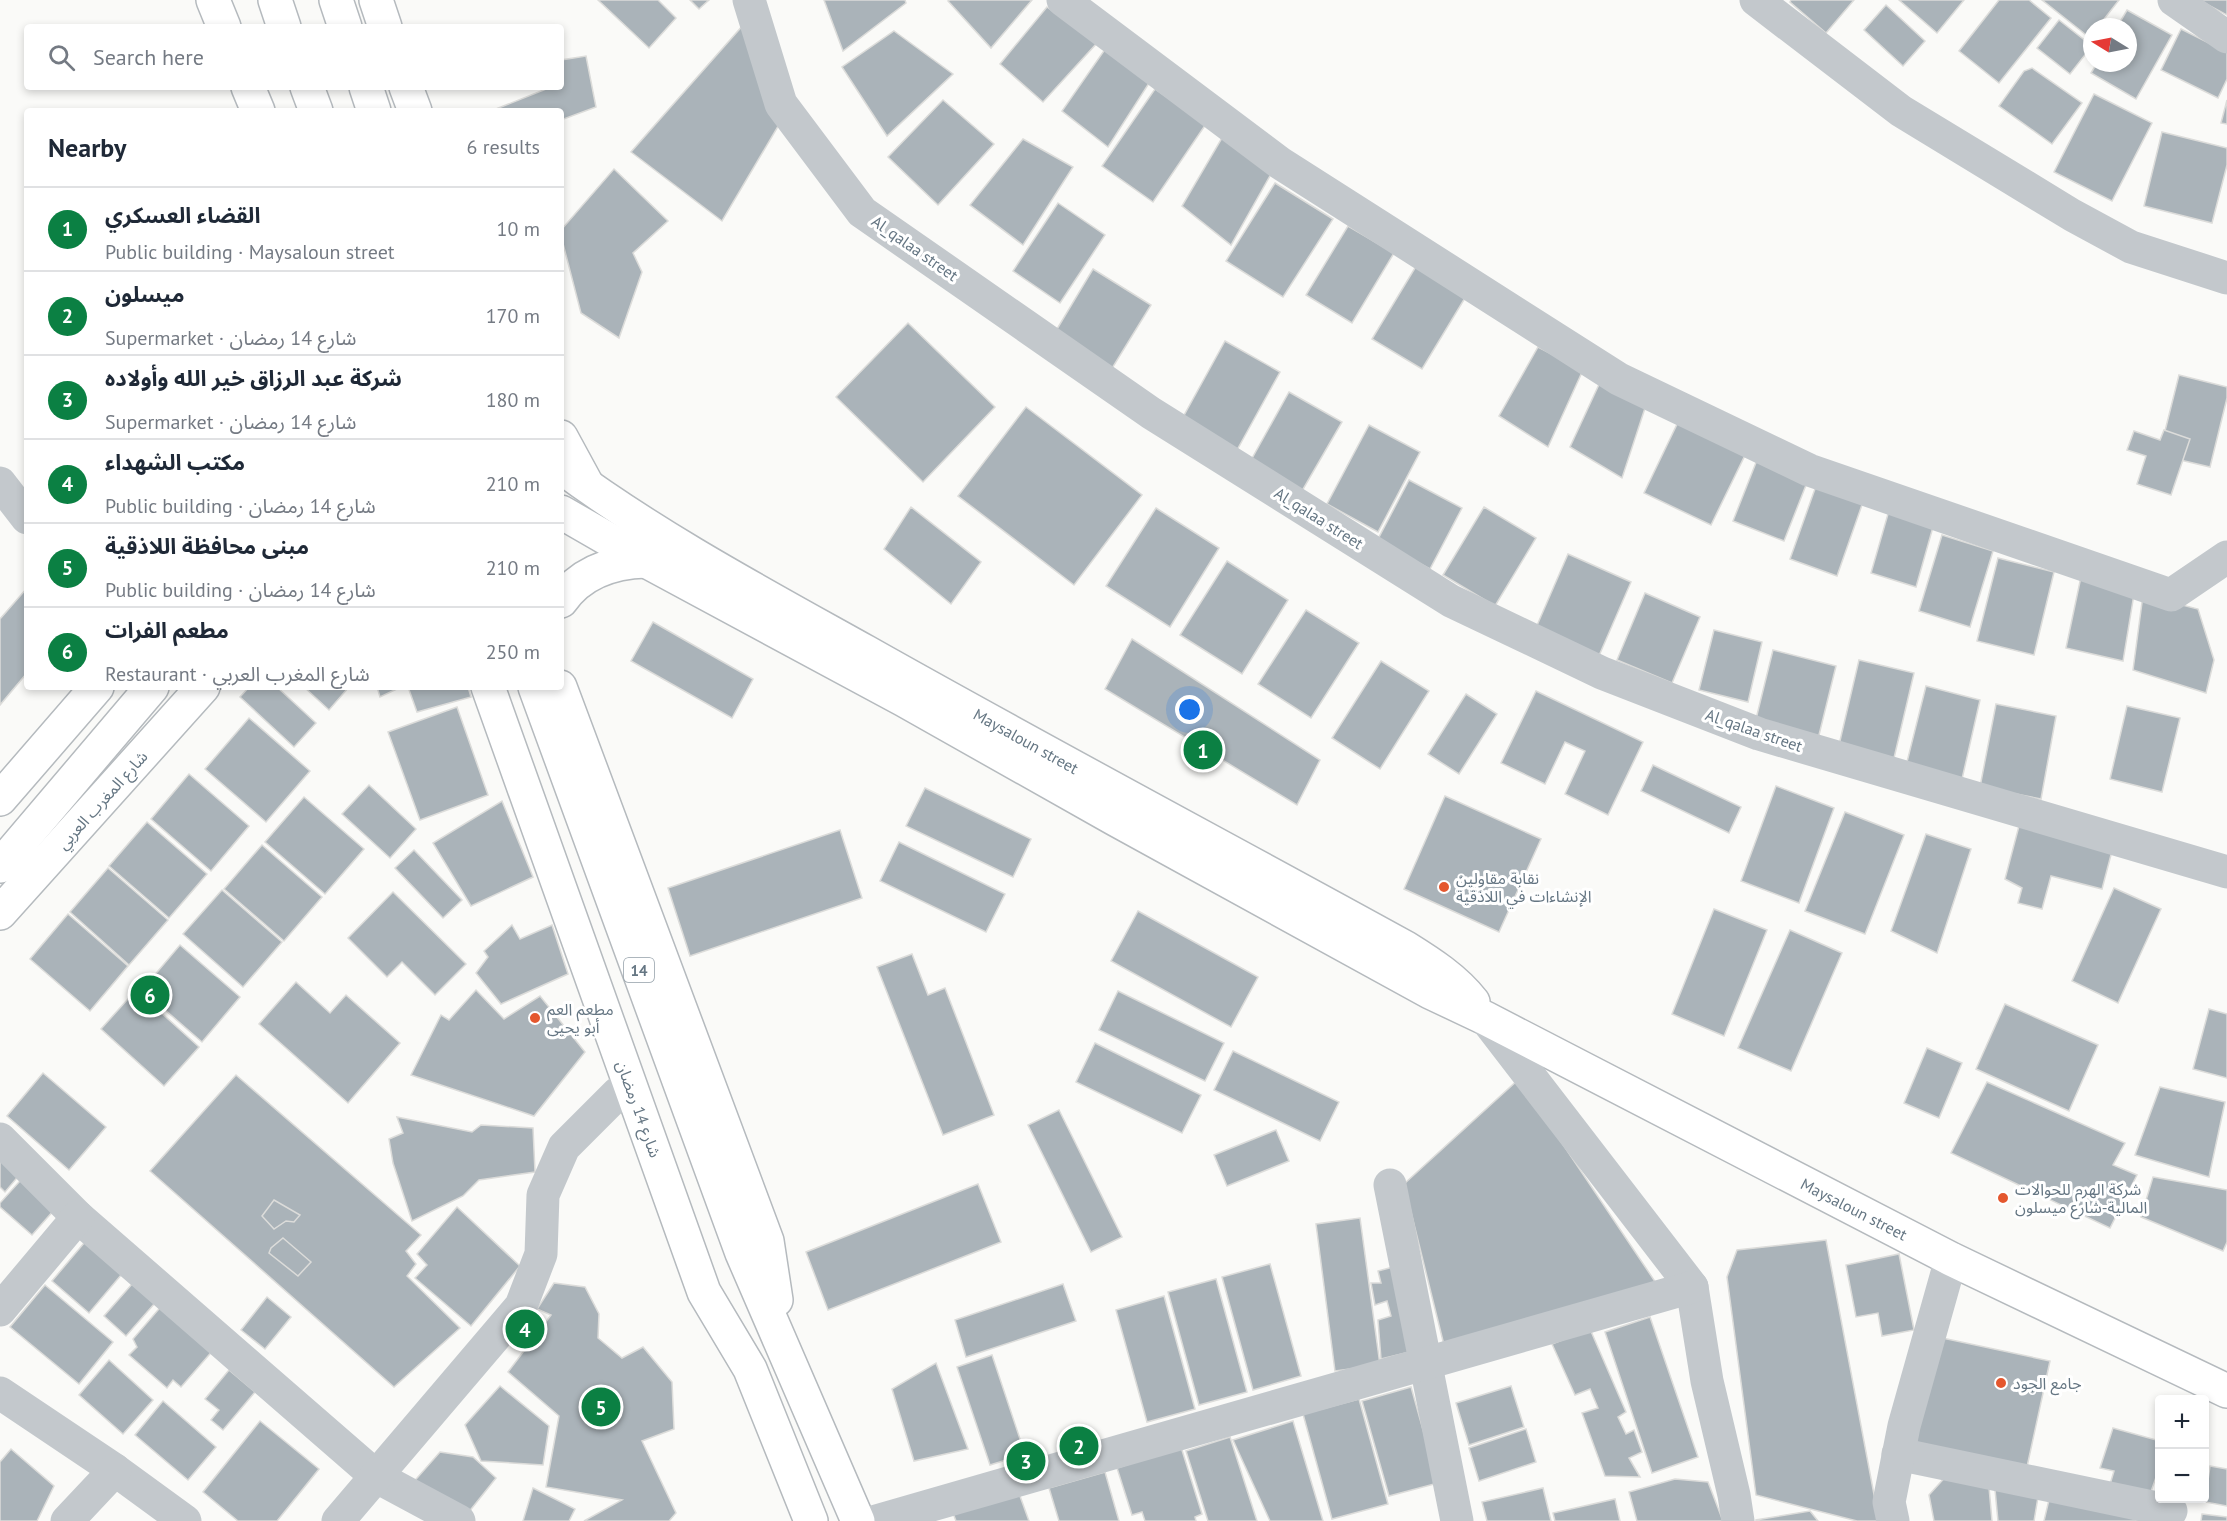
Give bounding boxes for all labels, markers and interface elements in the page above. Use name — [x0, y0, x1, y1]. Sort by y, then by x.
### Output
north arrow — [2083, 18, 2137, 72]
search box — [24, 24, 564, 90]
icon: search — [45, 41, 78, 74]
text: Search here — [93, 43, 204, 71]
text: Nearby — [48, 131, 126, 164]
text: 6 results — [467, 134, 540, 160]
text: القضاء العسكري — [105, 201, 260, 229]
street label: Al_qalaa street — [868, 211, 963, 285]
text: 1 — [62, 216, 73, 242]
text: 10 m — [497, 216, 540, 242]
text: Public building · Maysaloun street — [105, 239, 395, 265]
text: ميسلون — [105, 280, 185, 308]
text: 2 — [62, 303, 73, 329]
text: 170 m — [486, 303, 540, 329]
text: Supermarket · شارع 14 رمضان — [105, 325, 356, 351]
text: شركة عبد الرزاق خير الله وأولاده — [105, 364, 402, 392]
text: 3 — [62, 387, 73, 413]
text: 180 m — [486, 387, 540, 413]
text: Supermarket · شارع 14 رمضان — [105, 409, 356, 435]
text: مكتب الشهداء — [105, 448, 245, 476]
text: 4 — [62, 471, 73, 497]
text: 210 m — [486, 471, 540, 497]
street label: Al_qalaa street — [1271, 483, 1368, 554]
text: Public building · شارع 14 رمضان — [105, 493, 376, 519]
text: مبنى محافظة اللاذقية — [105, 532, 309, 560]
text: 5 — [62, 555, 73, 581]
text: 210 m — [486, 555, 540, 581]
text: Public building · شارع 14 رمضان — [105, 577, 376, 603]
text: مطعم الفرات — [105, 616, 229, 644]
text: 6 — [62, 639, 73, 665]
text: 250 m — [486, 639, 540, 665]
text: Restaurant · شارع المغرب العربي — [105, 661, 370, 687]
your location — [1175, 695, 1204, 724]
street label: Maysaloun street — [970, 704, 1082, 778]
street label: Al_qalaa street — [1703, 704, 1806, 756]
pin: 1 — [1184, 728, 1222, 772]
street label: شارع المغرب العربي — [52, 747, 154, 855]
place label: نقابة مقاولين الإنشاءات في اللاذقية — [1456, 868, 1592, 909]
marker: نقابة مقاولين الإنشاءات في اللاذقية — [1437, 880, 1451, 894]
road number: 14 — [624, 958, 654, 982]
pin: 6 — [130, 972, 170, 1018]
place label: مطعم العم أبو يحيى — [547, 999, 614, 1037]
marker: مطعم العم أبو يحيى — [528, 1011, 542, 1025]
street label: شارع 14 رمضان — [609, 1058, 666, 1161]
street label: Maysaloun street — [1797, 1174, 1911, 1245]
place label: شركة الهرم للحوالات المالية-شارع ميسلون — [2015, 1179, 2147, 1220]
marker: شركة الهرم للحوالات المالية-شارع ميسلون — [1996, 1191, 2010, 1205]
pin: 4 — [506, 1306, 544, 1352]
place label: جامع الجود — [2013, 1373, 2082, 1396]
marker: جامع الجود — [1994, 1376, 2008, 1390]
pin: 5 — [582, 1384, 620, 1430]
map controls — [2155, 1395, 2209, 1503]
button: + — [2155, 1395, 2209, 1449]
pin: 2 — [1060, 1424, 1098, 1468]
pin: 3 — [1006, 1438, 1046, 1484]
button: − — [2155, 1449, 2209, 1503]

